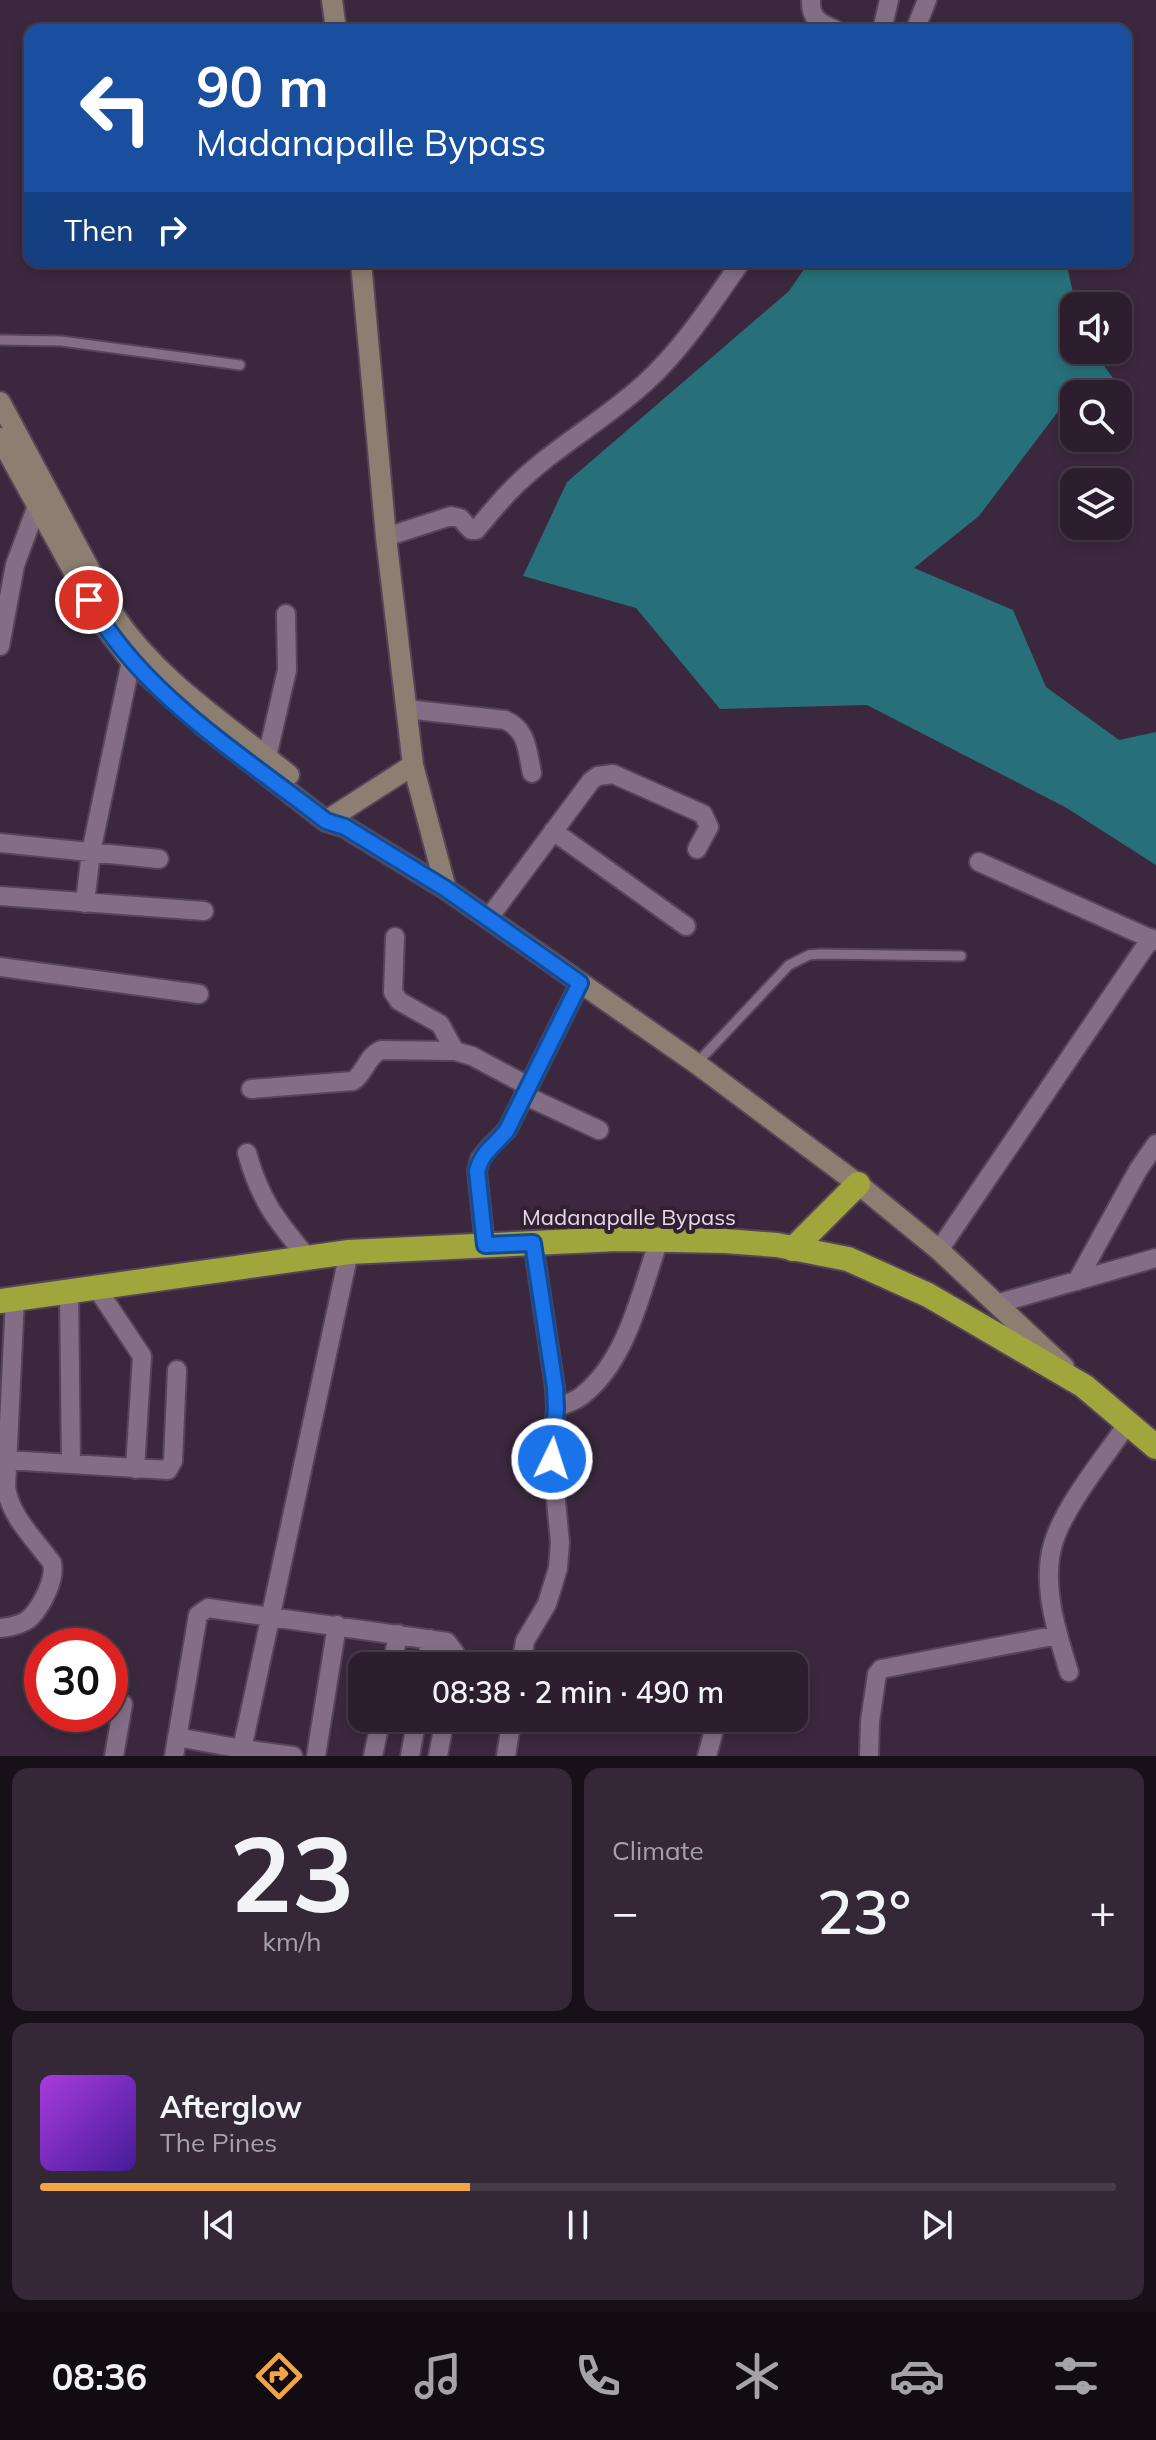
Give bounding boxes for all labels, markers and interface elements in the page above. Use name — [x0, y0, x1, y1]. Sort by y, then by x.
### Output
text: 90 m — [196, 51, 329, 121]
icon: left — [64, 56, 168, 160]
text: Madanapalle Bypass — [196, 120, 546, 165]
icon: right — [150, 208, 194, 252]
text: Then — [64, 211, 134, 249]
map controls — [1060, 292, 1132, 540]
button: sound — [1060, 292, 1132, 364]
button: search — [1060, 380, 1132, 452]
button: layers — [1060, 468, 1132, 540]
pin — [55, 566, 123, 634]
icon: arrive — [67, 578, 111, 622]
street label: Madanapalle Bypass — [522, 1203, 736, 1231]
position arrow — [510, 1417, 594, 1501]
speed limit sign: 30 — [24, 1628, 128, 1732]
text: 08:38 · 2 min · 490 m — [432, 1673, 724, 1711]
text: 23 — [230, 1807, 354, 1938]
text: Climate — [612, 1834, 704, 1867]
text: 23° — [817, 1874, 911, 1949]
text: − — [612, 1884, 638, 1939]
text: + — [1090, 1884, 1116, 1939]
text: km/h — [263, 1925, 321, 1958]
text: Afterglow — [160, 2088, 302, 2126]
text: The Pines — [160, 2126, 277, 2159]
icon: previous — [197, 2203, 241, 2247]
icon: pause — [556, 2203, 600, 2247]
icon: next — [915, 2203, 959, 2247]
icon: directions — [251, 2348, 307, 2404]
icon: music — [410, 2348, 466, 2404]
icon: phone — [570, 2348, 626, 2404]
icon: climate — [729, 2348, 785, 2404]
icon: car — [889, 2348, 945, 2404]
icon: filters — [1048, 2348, 1104, 2404]
text: 08:36 — [52, 2354, 147, 2399]

